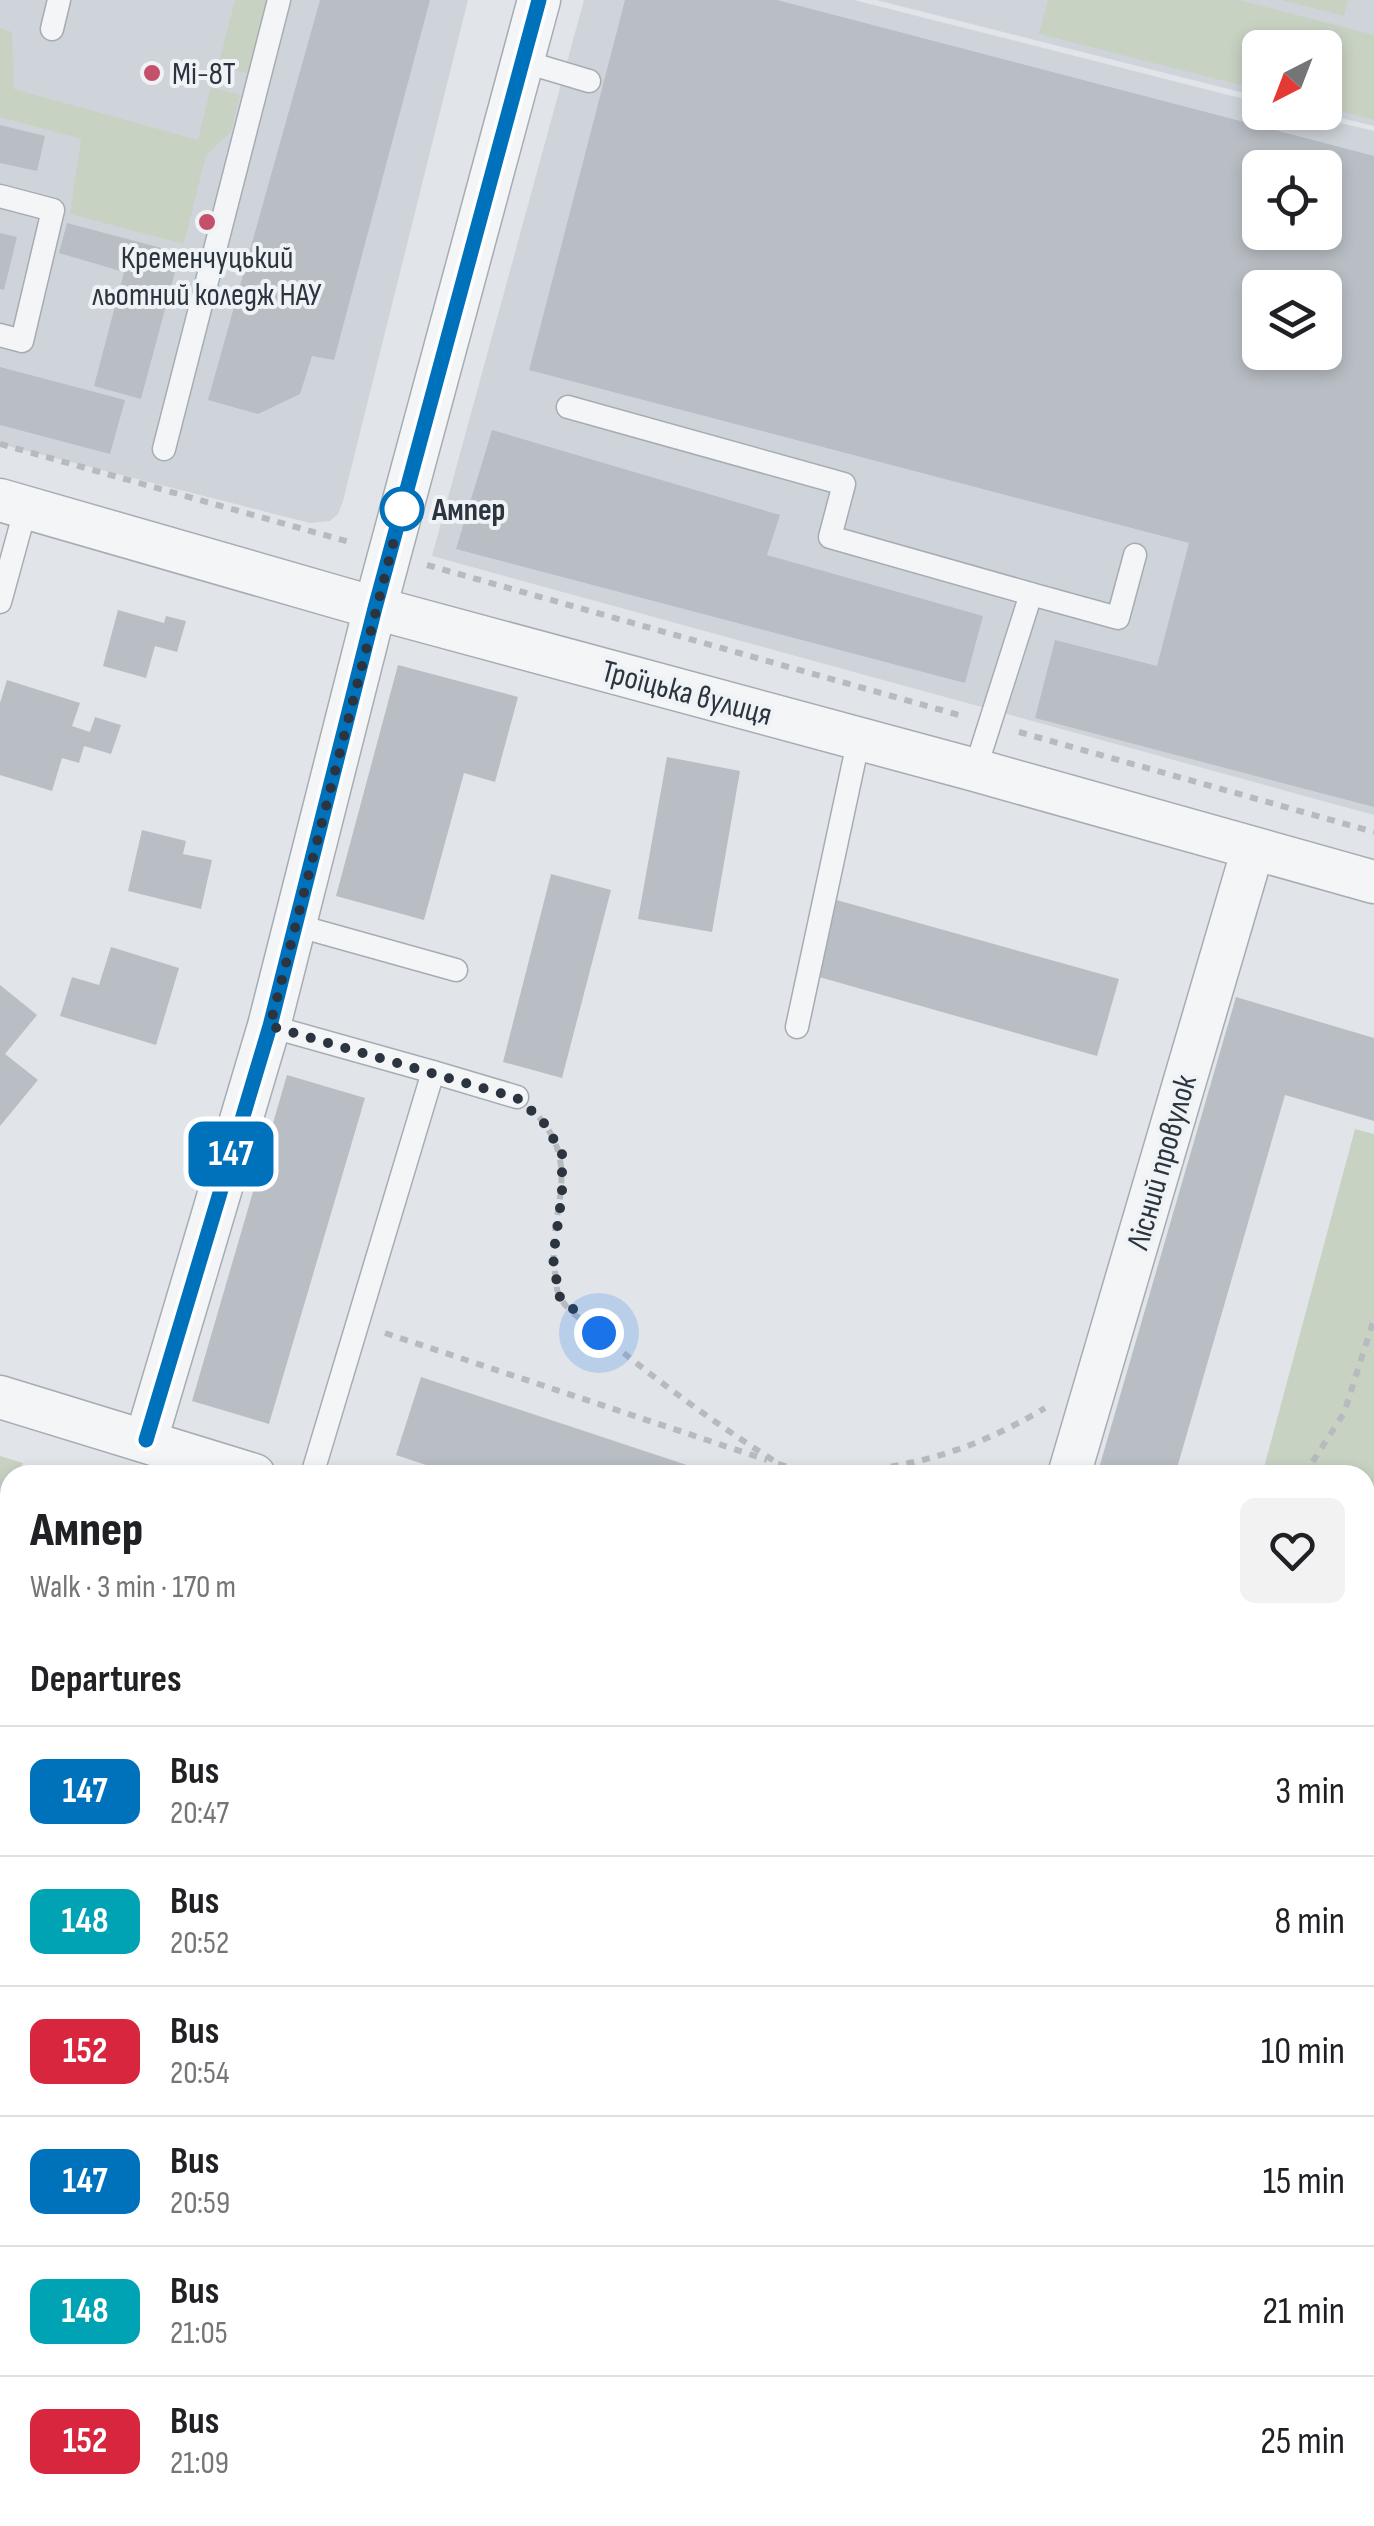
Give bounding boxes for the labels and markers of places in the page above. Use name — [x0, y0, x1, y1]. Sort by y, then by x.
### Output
place label: Мі-8Т — [172, 55, 236, 94]
marker: Мі-8Т — [141, 62, 163, 84]
marker: Кременчуцький льотний коледж НАУ — [196, 211, 218, 233]
place label: Кременчуцький льотний коледж НАУ — [92, 239, 322, 315]
marker: Ампер — [381, 488, 423, 530]
place label: Ампер — [431, 491, 505, 530]

